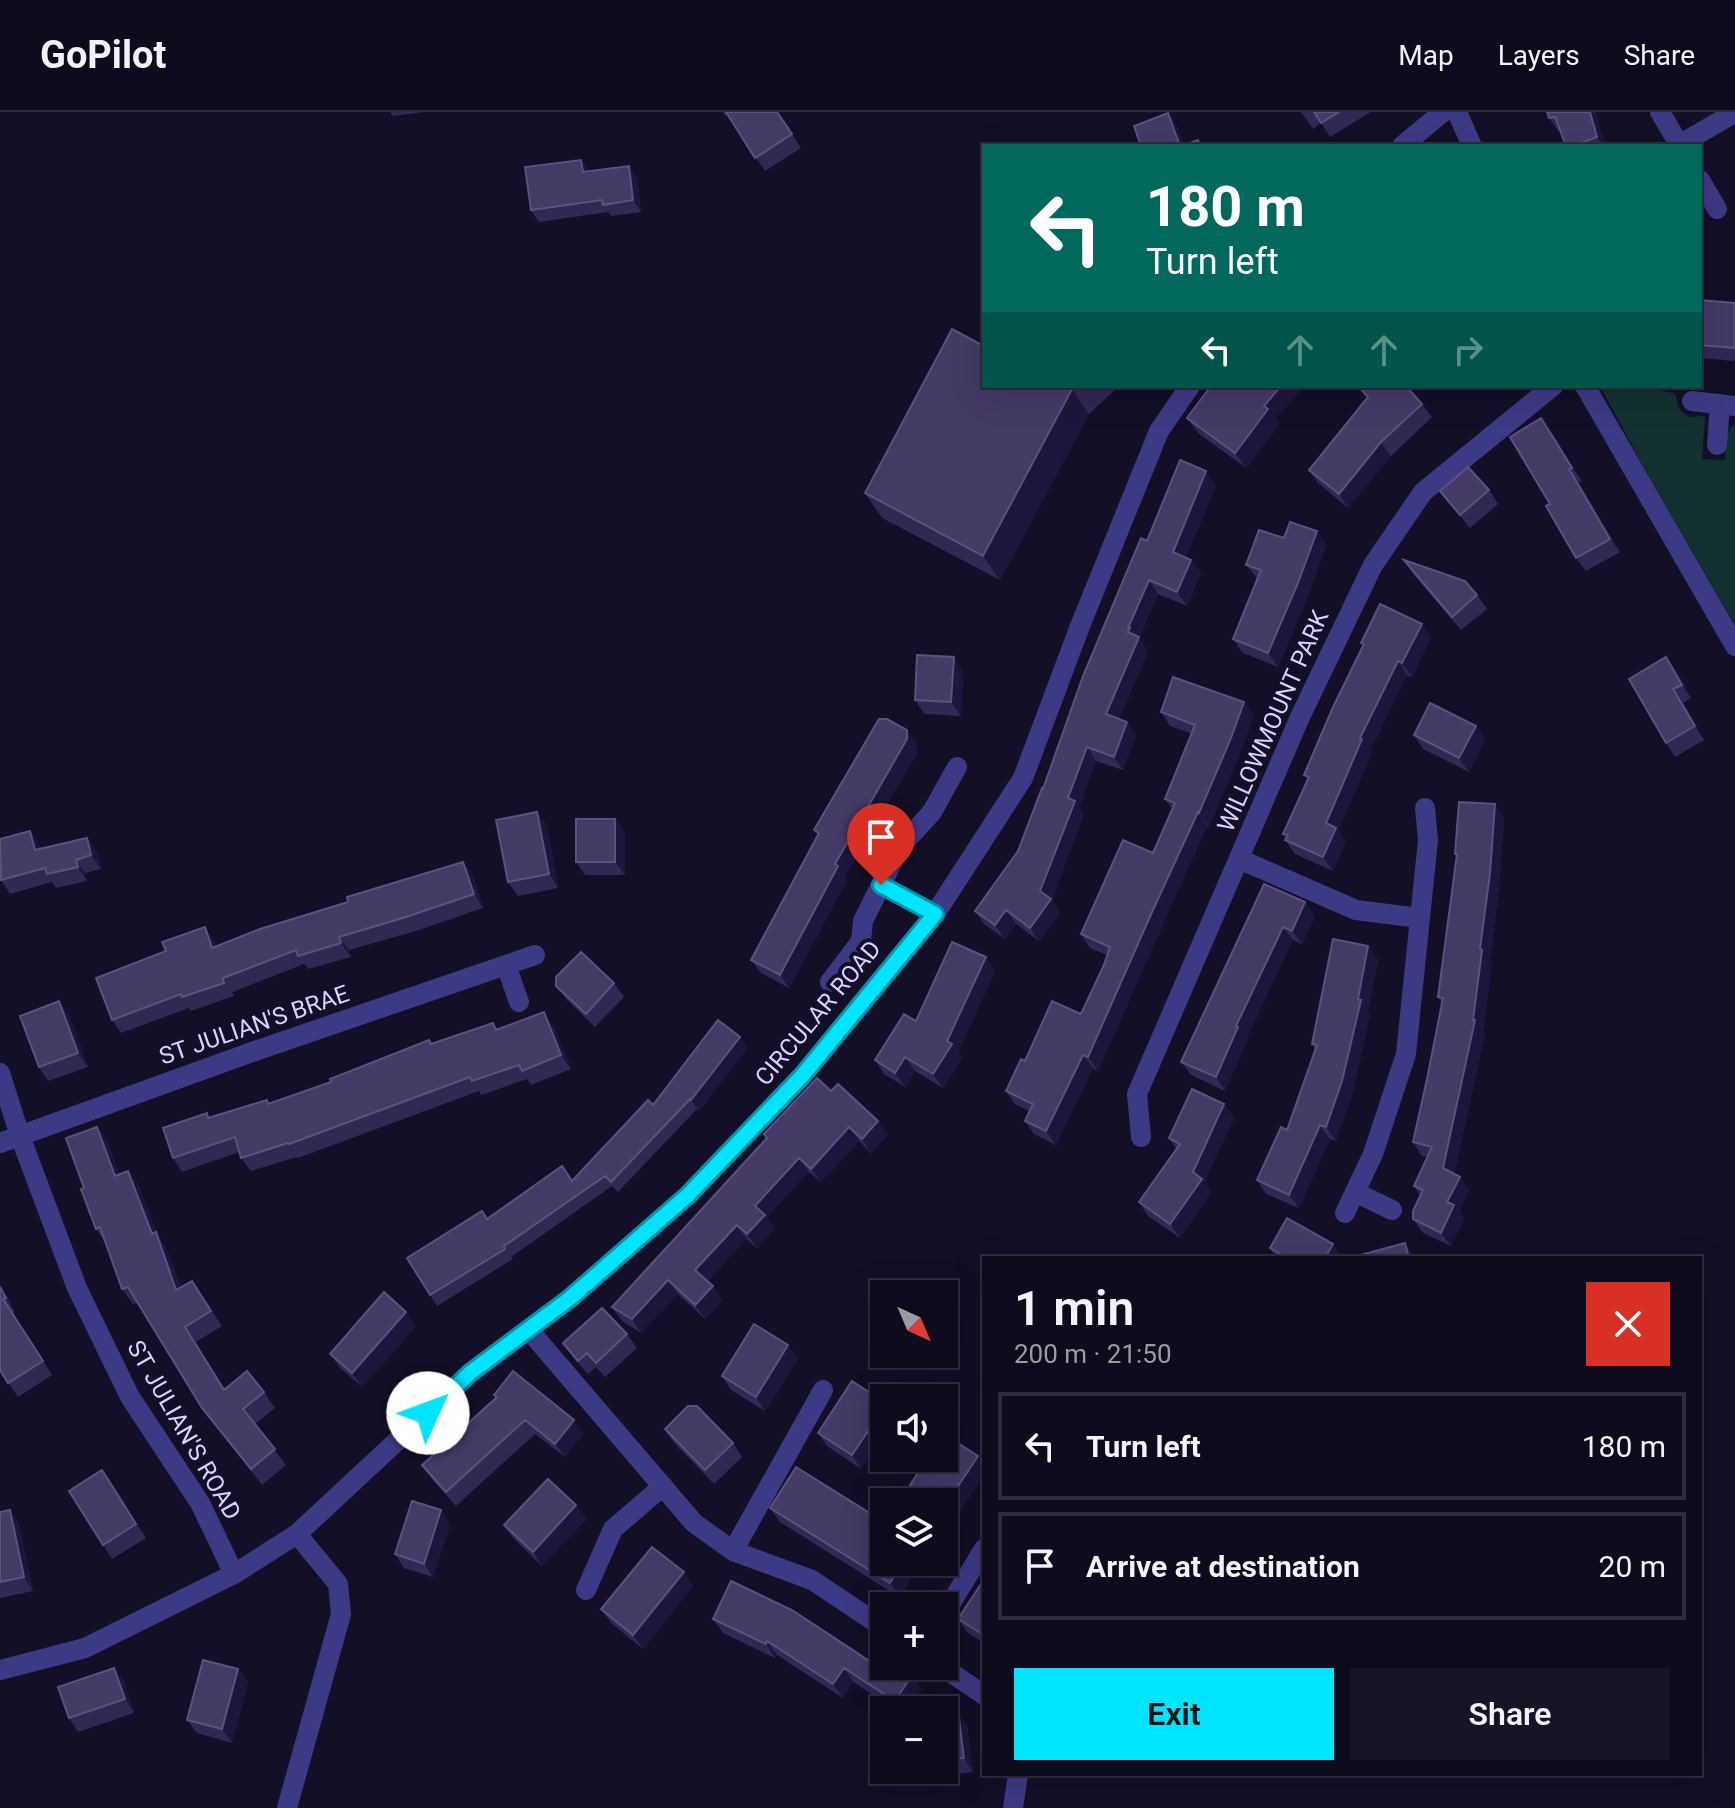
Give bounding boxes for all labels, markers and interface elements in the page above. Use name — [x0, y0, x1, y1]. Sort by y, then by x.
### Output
text: GoPilot — [40, 33, 166, 77]
text: Map — [1398, 39, 1454, 72]
text: Layers — [1498, 39, 1580, 72]
text: Share — [1624, 39, 1695, 72]
text: 180 m — [1146, 174, 1305, 240]
icon: left — [1014, 176, 1118, 280]
text: Turn left — [1146, 241, 1279, 283]
icon: left — [1194, 328, 1238, 372]
icon: ahead — [1278, 328, 1322, 372]
icon: ahead — [1362, 328, 1406, 372]
icon: right — [1446, 328, 1490, 372]
street label: WILLOWMOUNT PARK — [1212, 605, 1335, 836]
pin — [847, 803, 915, 885]
icon: arrive — [859, 815, 903, 859]
street label: CIRCULAR ROAD — [749, 935, 887, 1091]
street label: ST JULIAN'S BRAE — [155, 979, 353, 1071]
north arrow — [870, 1280, 958, 1368]
map controls — [870, 1280, 958, 1784]
text: 1 min — [1014, 1280, 1134, 1337]
button: close — [1586, 1282, 1670, 1366]
street label: ST JULIAN'S ROAD — [121, 1335, 247, 1525]
text: 200 m · 21:50 — [1014, 1339, 1172, 1369]
position arrow — [386, 1371, 470, 1455]
button: sound — [870, 1384, 958, 1472]
icon: left — [1018, 1424, 1062, 1468]
text: Turn left — [1086, 1429, 1201, 1464]
text: 180 m — [1582, 1429, 1666, 1464]
button: layers — [870, 1488, 958, 1576]
icon: arrive — [1018, 1544, 1062, 1588]
text: Arrive at destination — [1086, 1549, 1360, 1584]
text: 20 m — [1599, 1549, 1666, 1584]
button: + — [870, 1592, 958, 1680]
button: Exit — [1014, 1668, 1334, 1760]
button: Share — [1350, 1668, 1670, 1760]
button: − — [870, 1696, 958, 1784]

